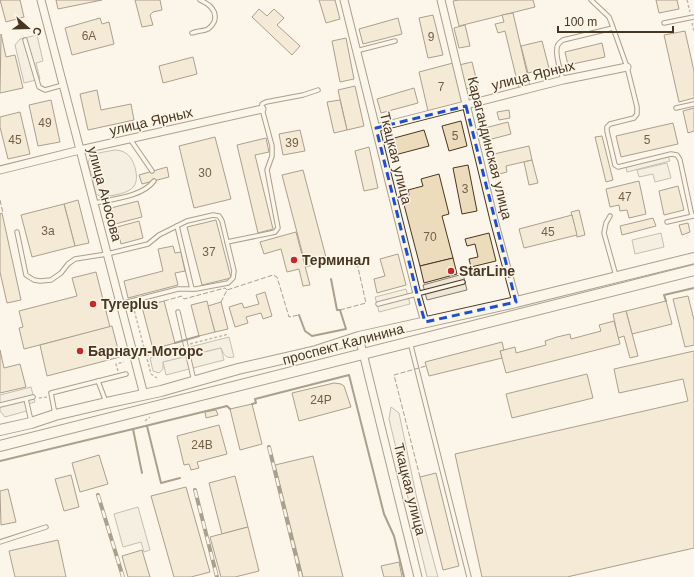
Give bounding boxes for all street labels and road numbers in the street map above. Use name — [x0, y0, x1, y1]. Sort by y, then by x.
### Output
street label: улица Ярных — [490, 57, 576, 93]
street label: Карагандинская улица — [464, 75, 516, 221]
street label: улица Ярных — [108, 104, 194, 138]
street label: Ткацкая улица — [377, 110, 415, 206]
street label: улица Аносова — [85, 145, 125, 243]
street label: проспект Калинина — [281, 320, 406, 368]
street label: Ткацкая улица — [391, 441, 429, 537]

